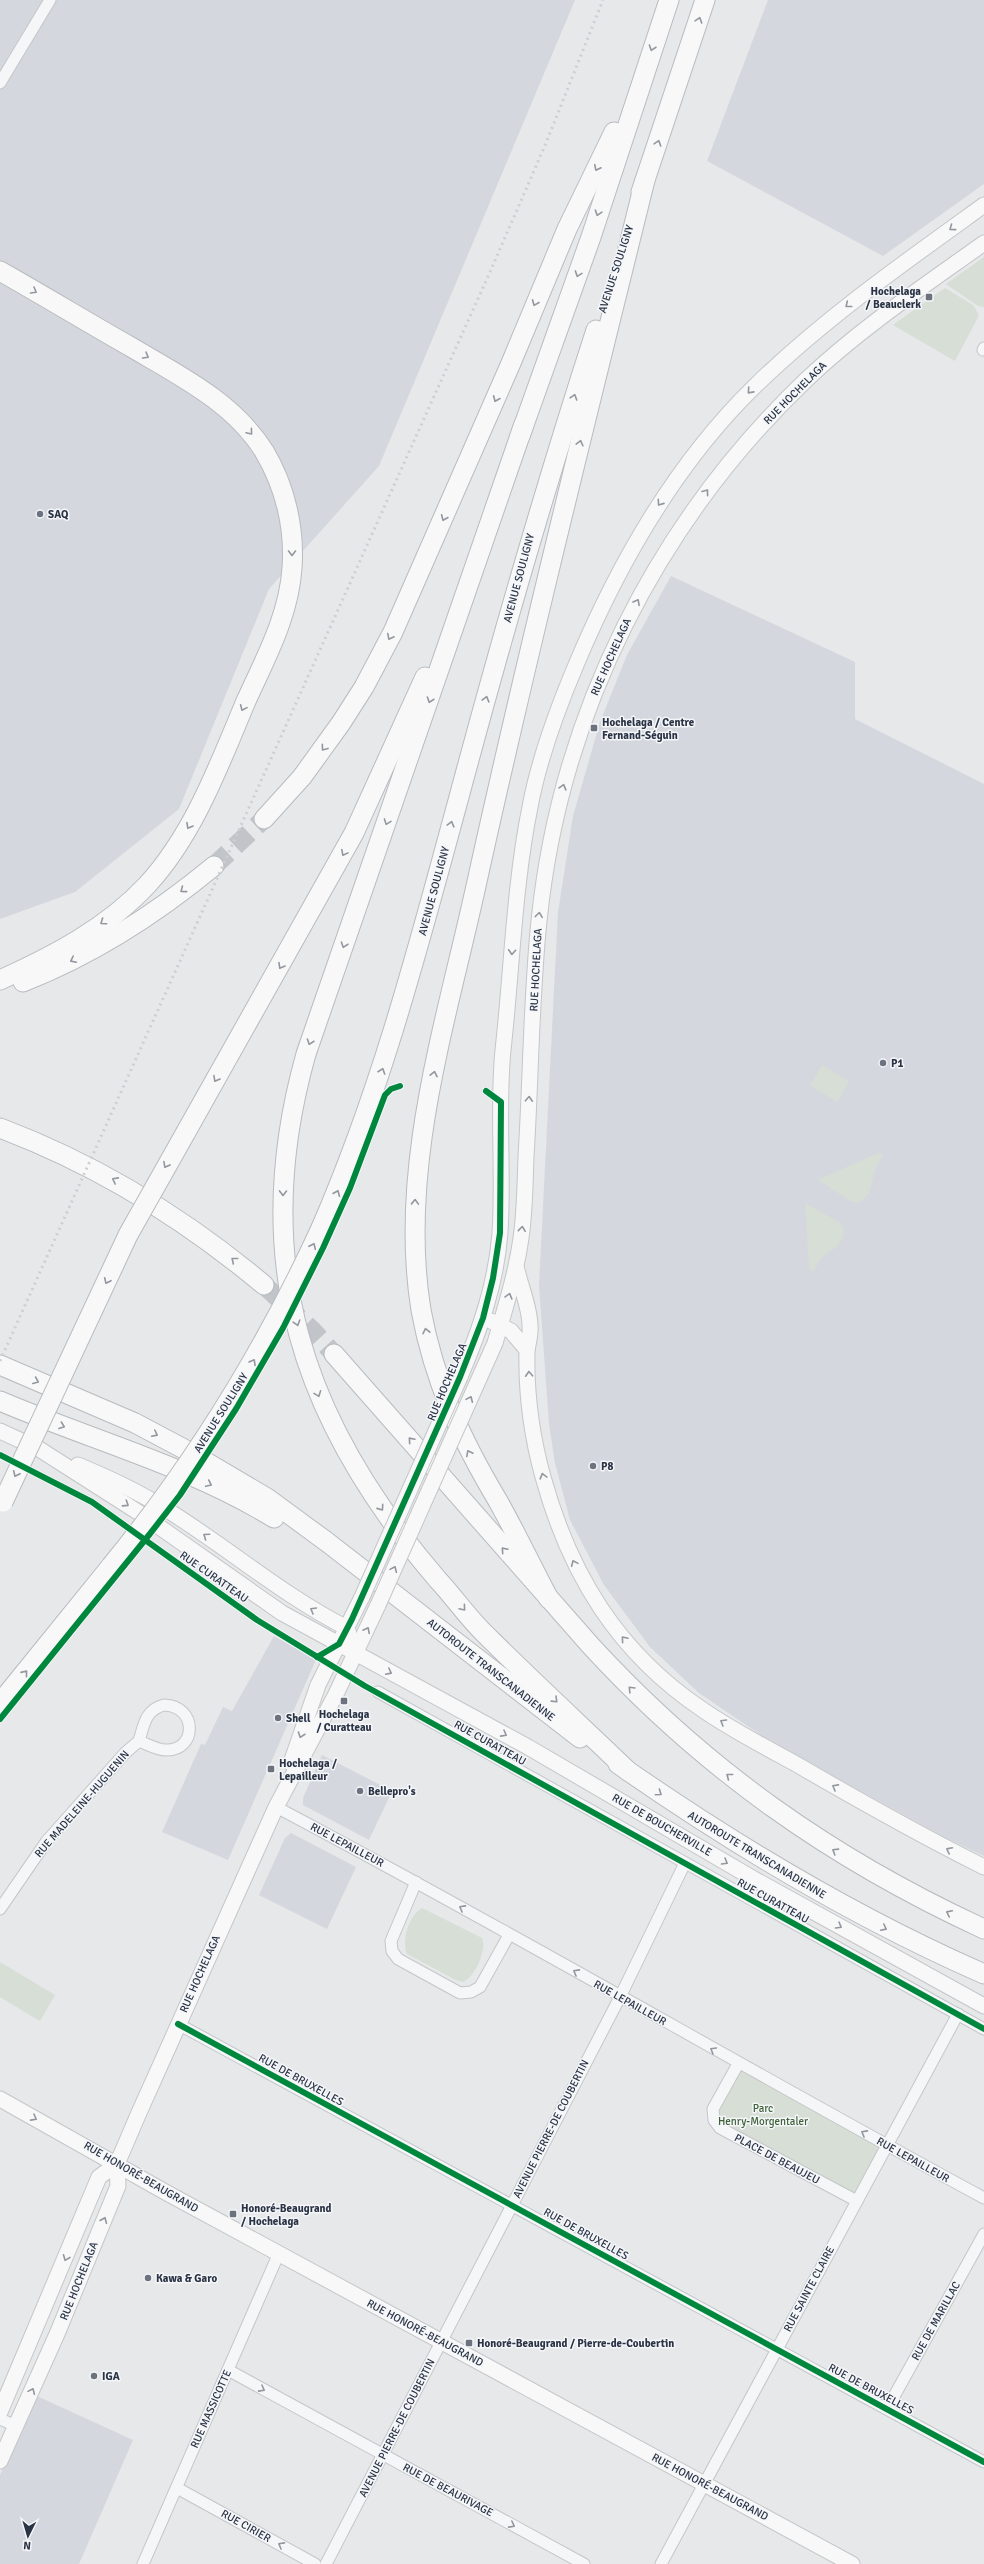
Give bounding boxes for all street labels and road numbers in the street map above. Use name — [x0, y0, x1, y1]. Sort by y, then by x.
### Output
street label: AVENUE SOULIGNY — [596, 223, 637, 315]
street label: RUE HOCHELAGA — [761, 359, 829, 427]
street label: AVENUE SOULIGNY — [501, 532, 537, 624]
street label: RUE HOCHELAGA — [588, 616, 634, 698]
street label: AVENUE SOULIGNY — [416, 845, 452, 937]
street label: RUE HOCHELAGA — [527, 928, 545, 1012]
street label: RUE HOCHELAGA — [425, 1341, 469, 1423]
street label: AVENUE SOULIGNY — [191, 1370, 251, 1455]
street label: RUE CURATTEAU — [177, 1549, 251, 1605]
street label: AUTOROUTE TRANSCANADIENNE — [424, 1616, 558, 1724]
street label: RUE CURATTEAU — [452, 1718, 528, 1768]
street label: RUE MADELEINE-HUGUENIN — [32, 1748, 132, 1860]
street label: RUE DE BOUCHERVILLE — [610, 1791, 714, 1859]
street label: AUTOROUTE TRANSCANADIENNE — [686, 1808, 828, 1902]
street label: RUE LEPAILLEUR — [308, 1820, 386, 1870]
street label: RUE CURATTEAU — [735, 1876, 811, 1926]
street label: RUE HOCHELAGA — [177, 1933, 223, 2015]
street label: RUE LEPAILLEUR — [591, 1978, 669, 2029]
street label: RUE DE BRUXELLES — [256, 2051, 346, 2109]
street label: AVENUE PIERRE-DE COUBERTIN — [510, 2058, 592, 2200]
street label: PLACE DE BEAUJEU — [732, 2131, 822, 2187]
street label: RUE LEPAILLEUR — [874, 2135, 952, 2186]
street label: RUE HONORÉ-BEAUGRAND — [81, 2138, 201, 2215]
street label: RUE DE BRUXELLES — [541, 2205, 631, 2263]
street label: RUE HOCHELAGA — [57, 2240, 101, 2322]
street label: RUE SAINTE CLAIRE — [781, 2244, 837, 2334]
street label: RUE DE MARILLAC — [909, 2279, 963, 2363]
street label: RUE HONORÉ-BEAUGRAND — [364, 2296, 486, 2369]
street label: AVENUE PIERRE-DE COUBERTIN — [356, 2357, 438, 2499]
street label: RUE DE BRUXELLES — [826, 2361, 916, 2417]
street label: RUE MASSICOTTE — [188, 2368, 234, 2450]
street label: RUE HONORÉ-BEAUGRAND — [649, 2450, 771, 2523]
street label: RUE DE BEAURIVAGE — [401, 2461, 495, 2519]
street label: RUE CIRIER — [219, 2507, 274, 2545]

